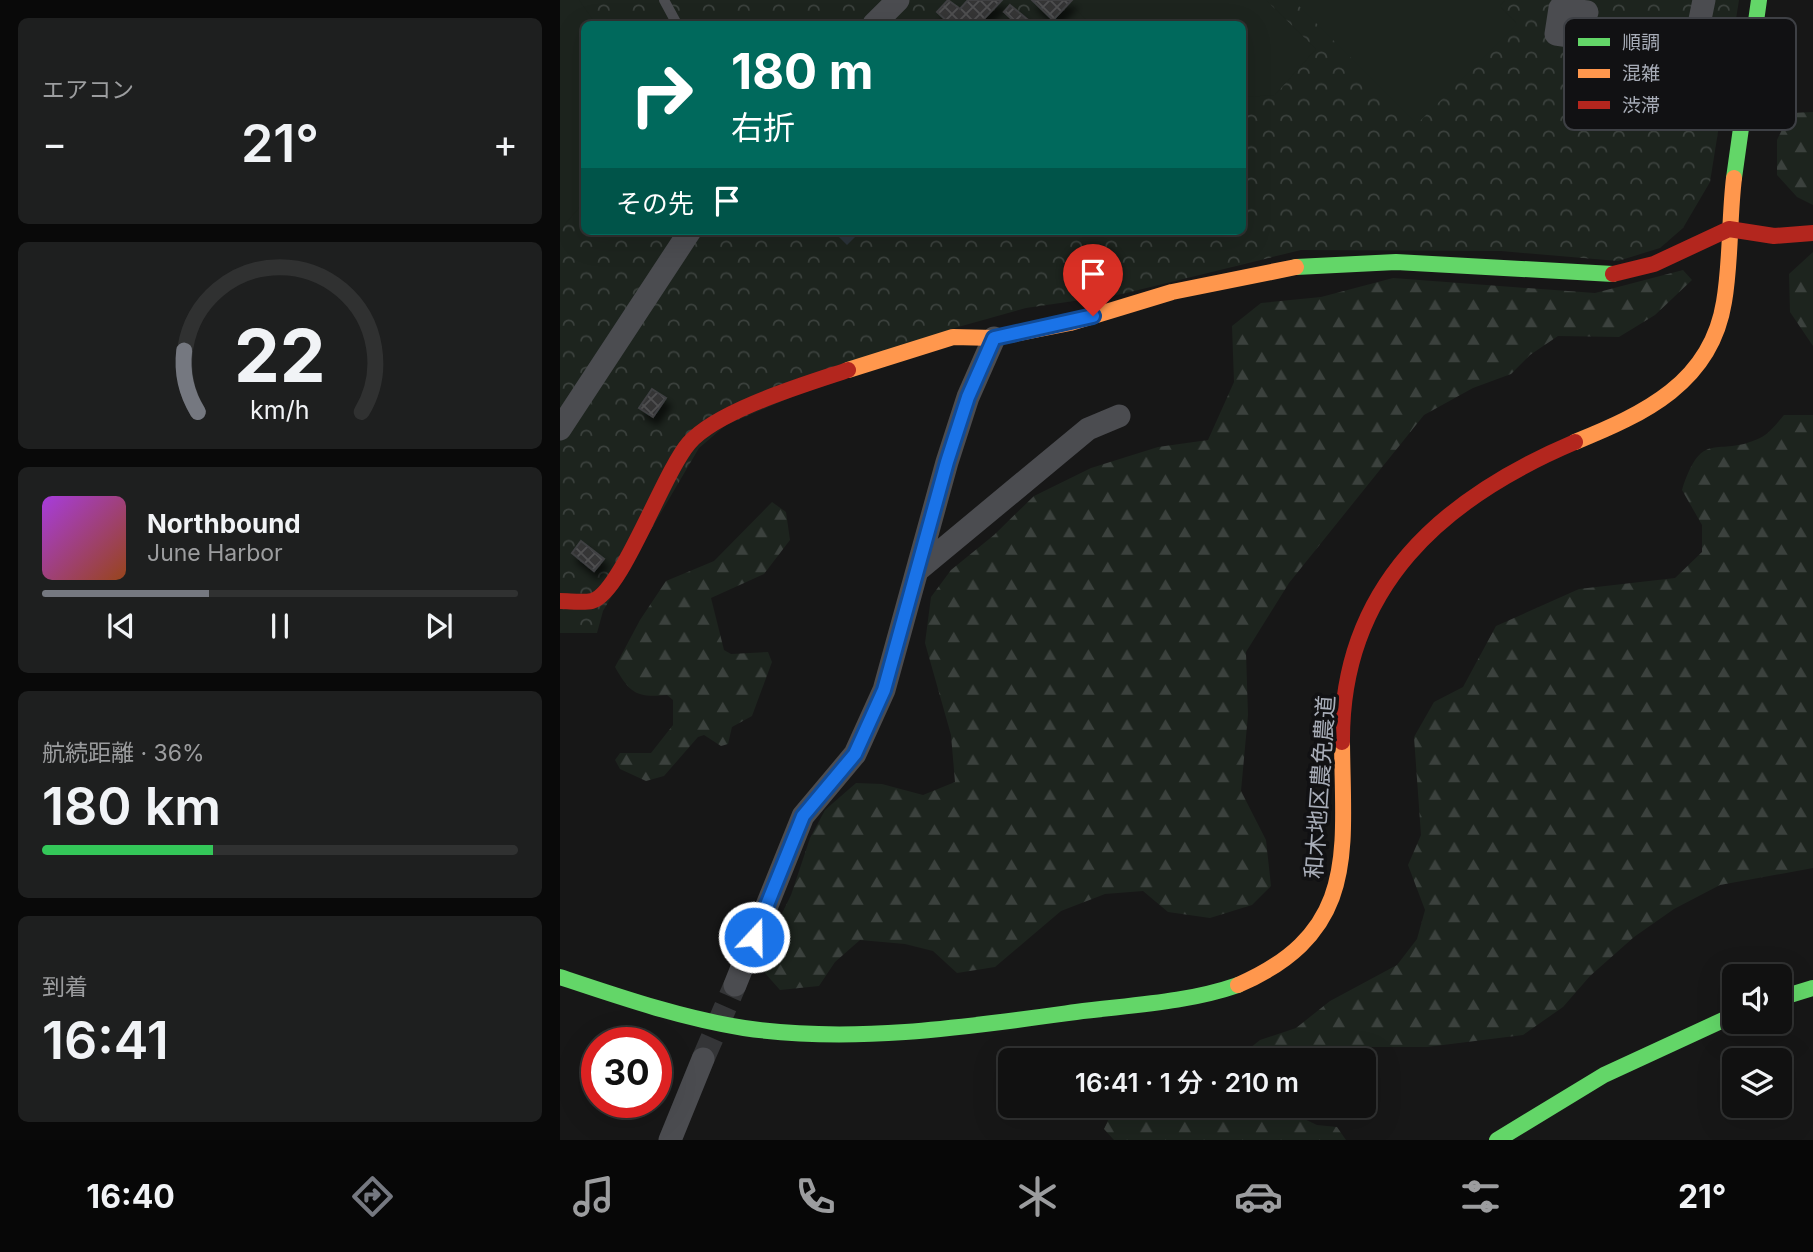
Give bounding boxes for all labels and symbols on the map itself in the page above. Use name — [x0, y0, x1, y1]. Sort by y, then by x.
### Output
legend — [1564, 18, 1796, 130]
text: 順調 — [1622, 31, 1660, 54]
text: 混雑 — [1622, 62, 1660, 85]
text: 渋滞 — [1622, 94, 1660, 117]
pin — [1063, 244, 1123, 316]
street label: 和木地区農免農道 — [1300, 694, 1340, 880]
position arrow — [717, 900, 791, 974]
speed limit sign: 30 — [581, 1027, 672, 1118]

